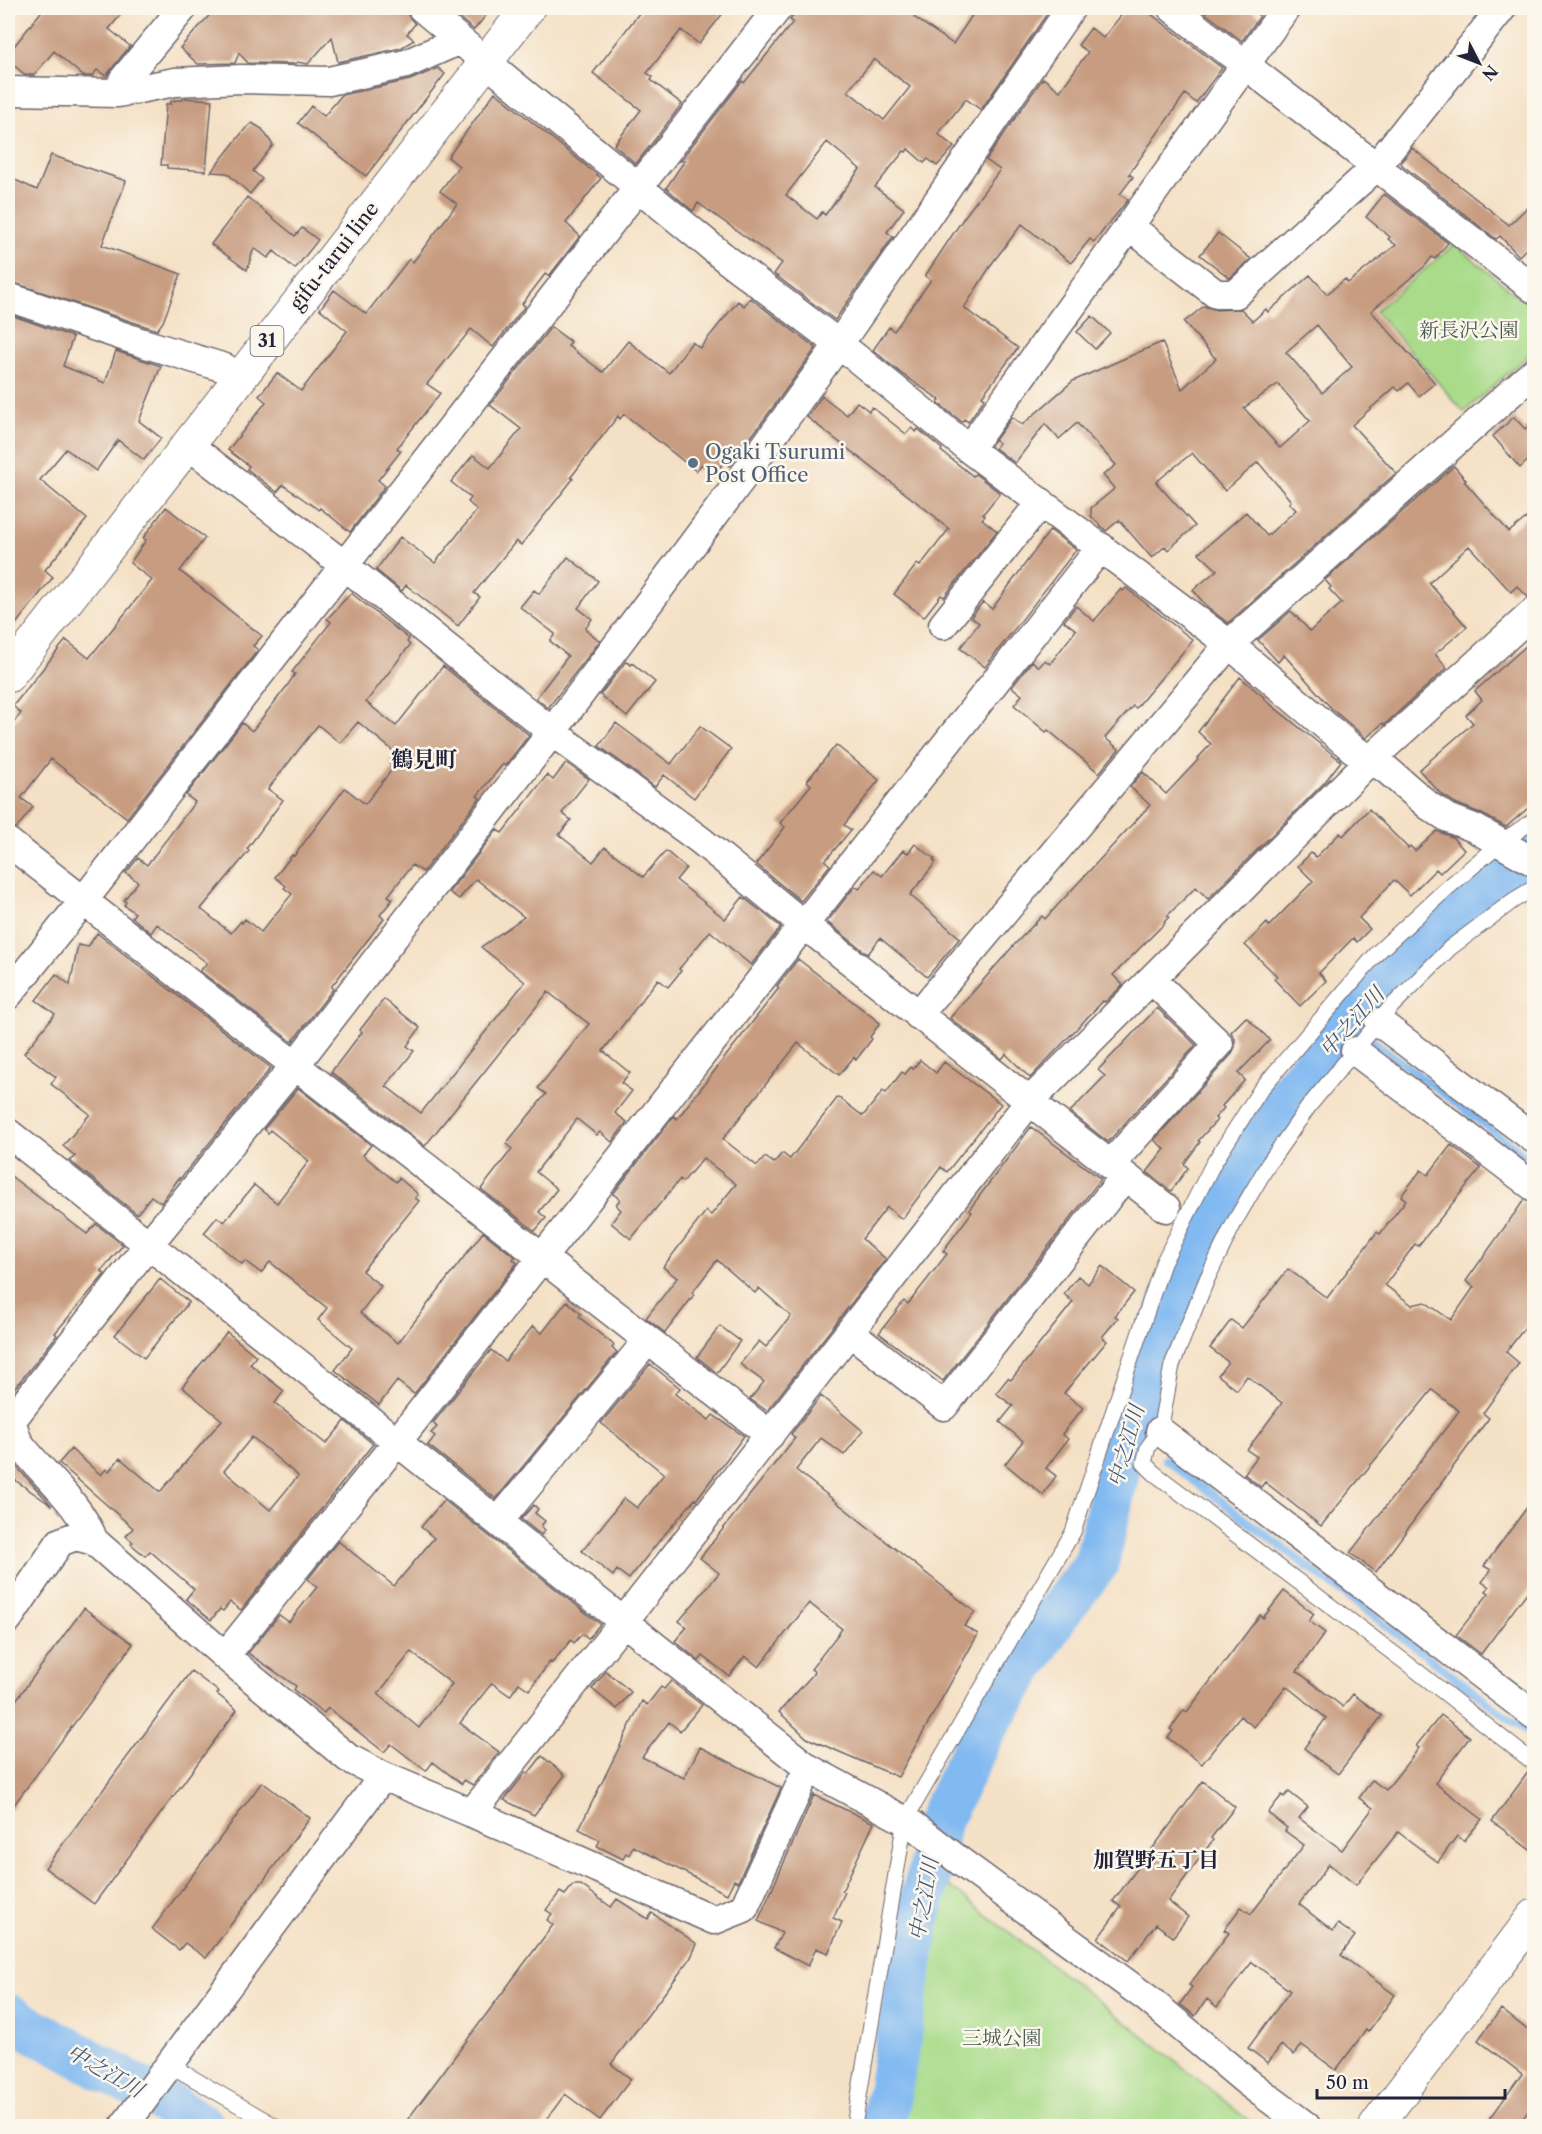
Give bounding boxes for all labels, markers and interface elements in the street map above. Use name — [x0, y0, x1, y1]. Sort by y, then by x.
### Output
north arrow — [1449, 33, 1509, 93]
text: N — [1478, 61, 1502, 85]
street label: gifu-tarui line — [284, 197, 384, 315]
park label: 新長沢公園 — [1419, 318, 1519, 342]
road number: 31 — [250, 326, 284, 356]
place label: Ogaki Tsurumi Post Office — [705, 440, 845, 487]
marker: Ogaki Tsurumi Post Office — [686, 456, 700, 470]
district label: 鶴見町 — [391, 746, 457, 773]
water label: 中之江川 — [1314, 981, 1390, 1061]
water label: 中之江川 — [1102, 1400, 1150, 1490]
district label: 加賀野五丁目 — [1093, 1847, 1219, 1872]
water label: 中之江川 — [904, 1853, 943, 1942]
park label: 三城公園 — [962, 2026, 1042, 2050]
water label: 中之江川 — [63, 2039, 150, 2103]
scale bar — [1317, 2062, 1504, 2100]
text: 50 m — [1326, 2072, 1369, 2094]

